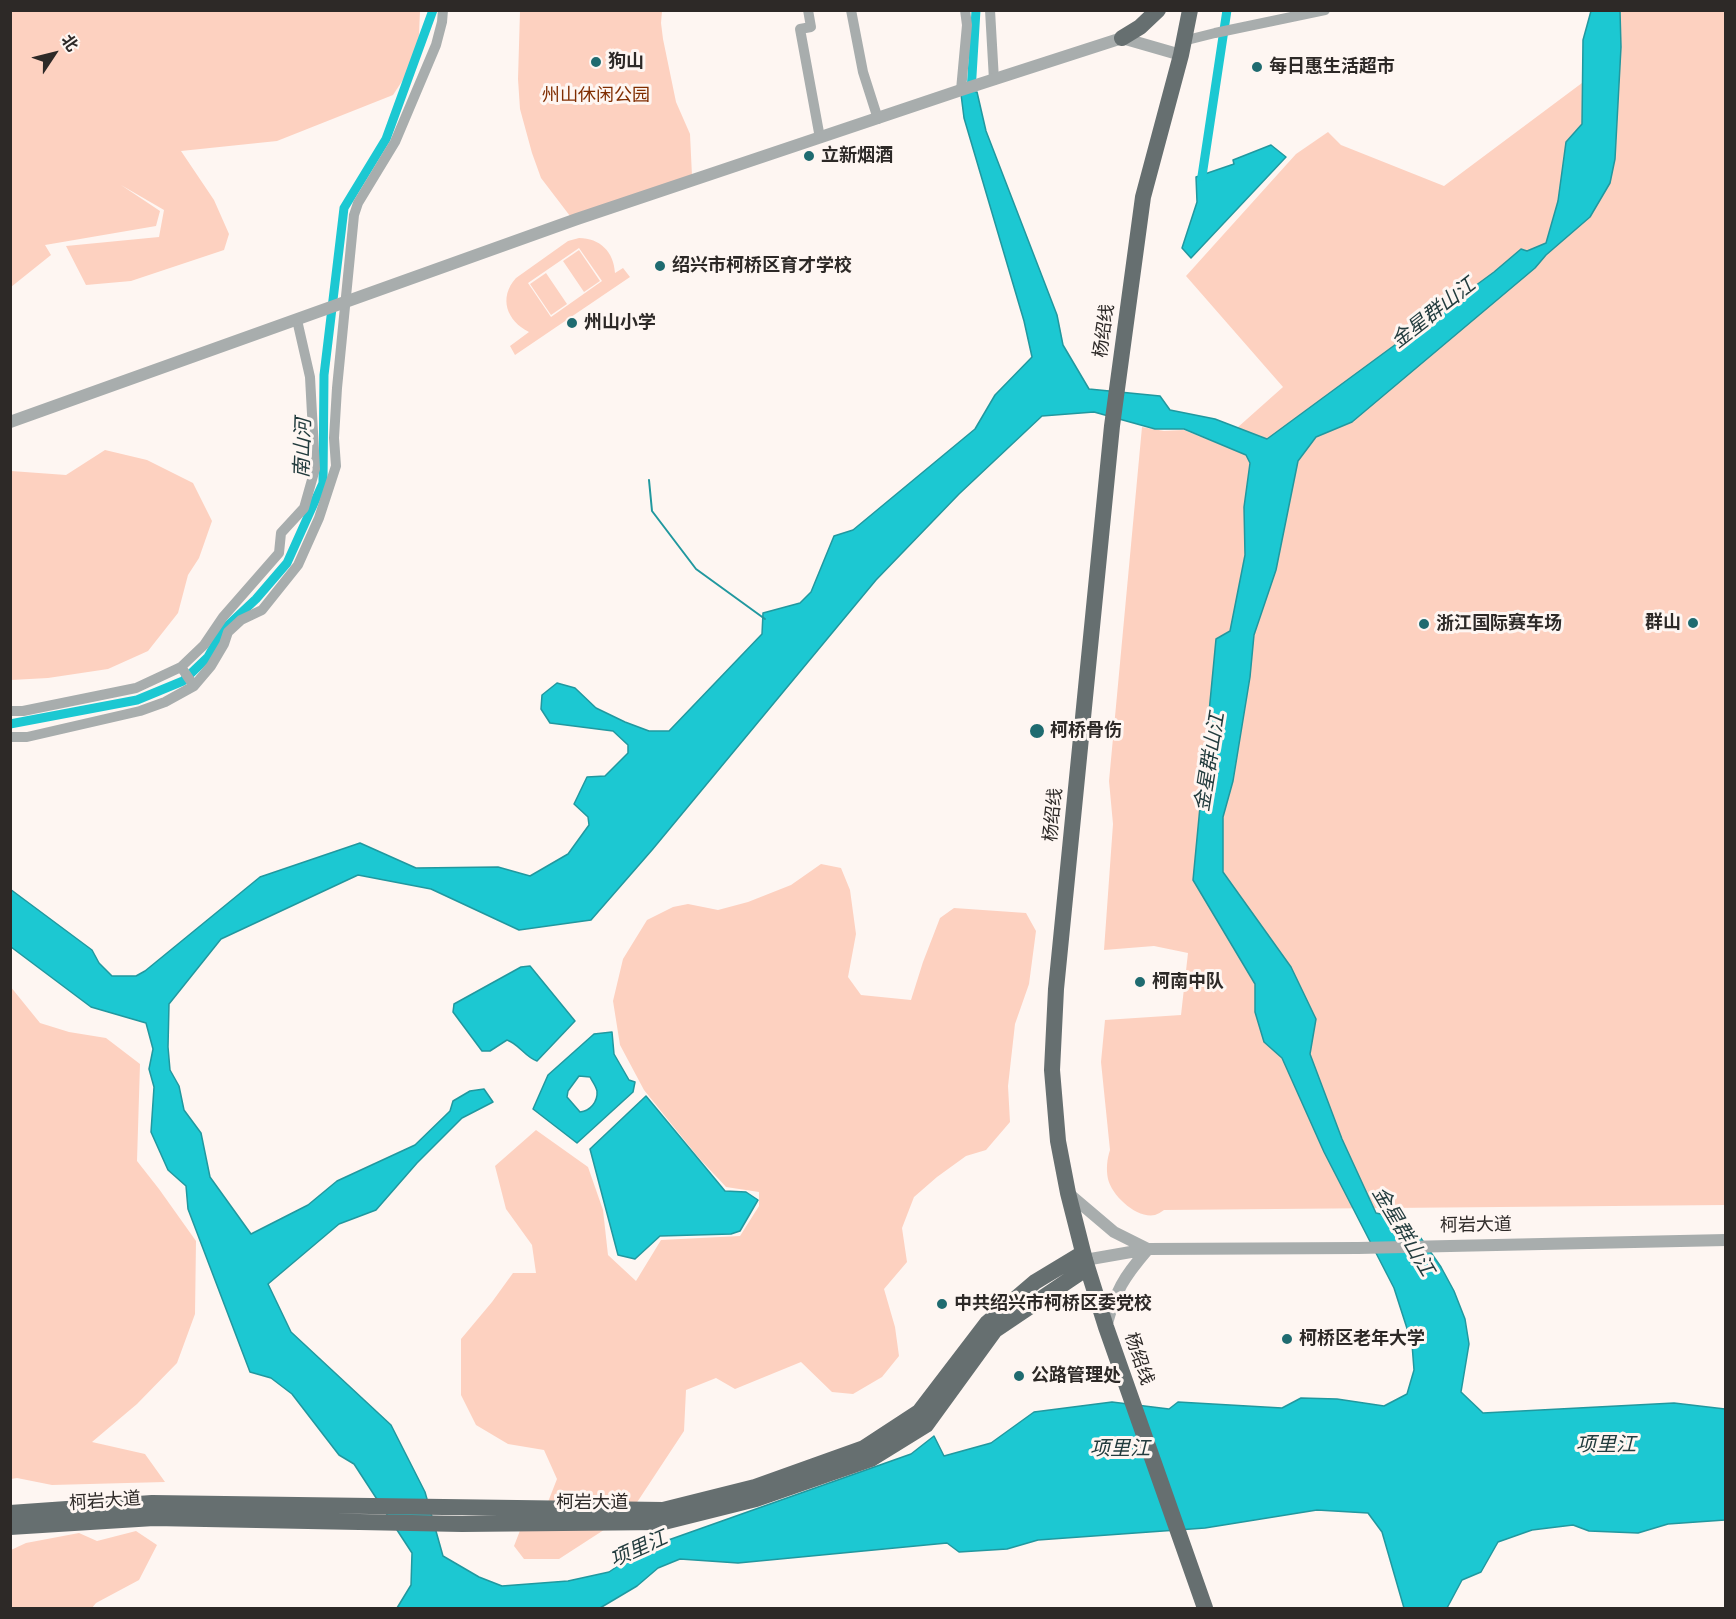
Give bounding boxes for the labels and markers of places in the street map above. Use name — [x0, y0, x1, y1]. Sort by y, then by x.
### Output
place label: 狗山 — [608, 51, 644, 73]
marker: 狗山 — [589, 55, 603, 69]
place label: 每日惠生活超市 — [1269, 56, 1395, 78]
marker: 每日惠生活超市 — [1250, 60, 1264, 74]
place label: 立新烟酒 — [821, 145, 893, 167]
marker: 立新烟酒 — [802, 149, 816, 163]
place label: 绍兴市柯桥区育才学校 — [672, 255, 852, 277]
marker: 绍兴市柯桥区育才学校 — [653, 259, 667, 273]
place label: 州山小学 — [584, 312, 656, 334]
marker: 州山小学 — [565, 316, 579, 330]
place label: 群山 — [1645, 612, 1681, 634]
place label: 浙江国际赛车场 — [1436, 613, 1562, 635]
marker: 群山 — [1686, 616, 1700, 630]
marker: 浙江国际赛车场 — [1417, 617, 1431, 631]
place label: 柯桥骨伤 — [1050, 720, 1122, 742]
marker: 柯桥骨伤 — [1028, 722, 1046, 740]
place label: 柯南中队 — [1152, 971, 1224, 993]
marker: 柯南中队 — [1133, 975, 1147, 989]
place label: 中共绍兴市柯桥区委党校 — [954, 1293, 1152, 1315]
marker: 中共绍兴市柯桥区委党校 — [935, 1297, 949, 1311]
place label: 柯桥区老年大学 — [1299, 1328, 1425, 1350]
marker: 柯桥区老年大学 — [1280, 1332, 1294, 1346]
place label: 公路管理处 — [1031, 1365, 1121, 1387]
marker: 公路管理处 — [1012, 1369, 1026, 1383]

